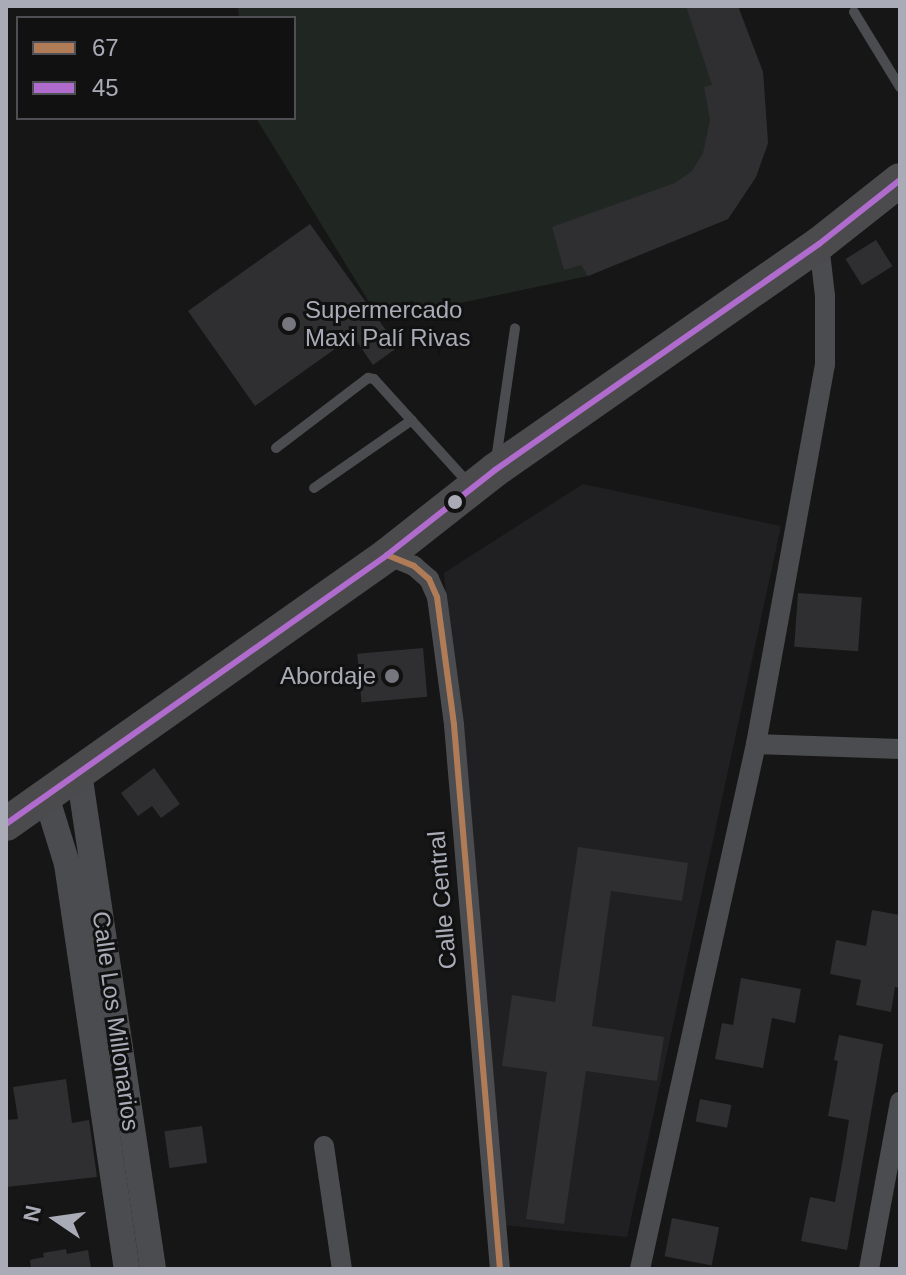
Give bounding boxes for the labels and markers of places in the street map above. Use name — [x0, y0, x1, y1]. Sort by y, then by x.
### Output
place label: Supermercado Maxi Palí Rivas — [305, 296, 470, 352]
marker: Supermercado Maxi Palí Rivas — [280, 315, 298, 333]
unlabelled marker — [447, 494, 463, 510]
place label: Abordaje — [280, 662, 376, 690]
marker: Abordaje — [383, 667, 401, 685]

